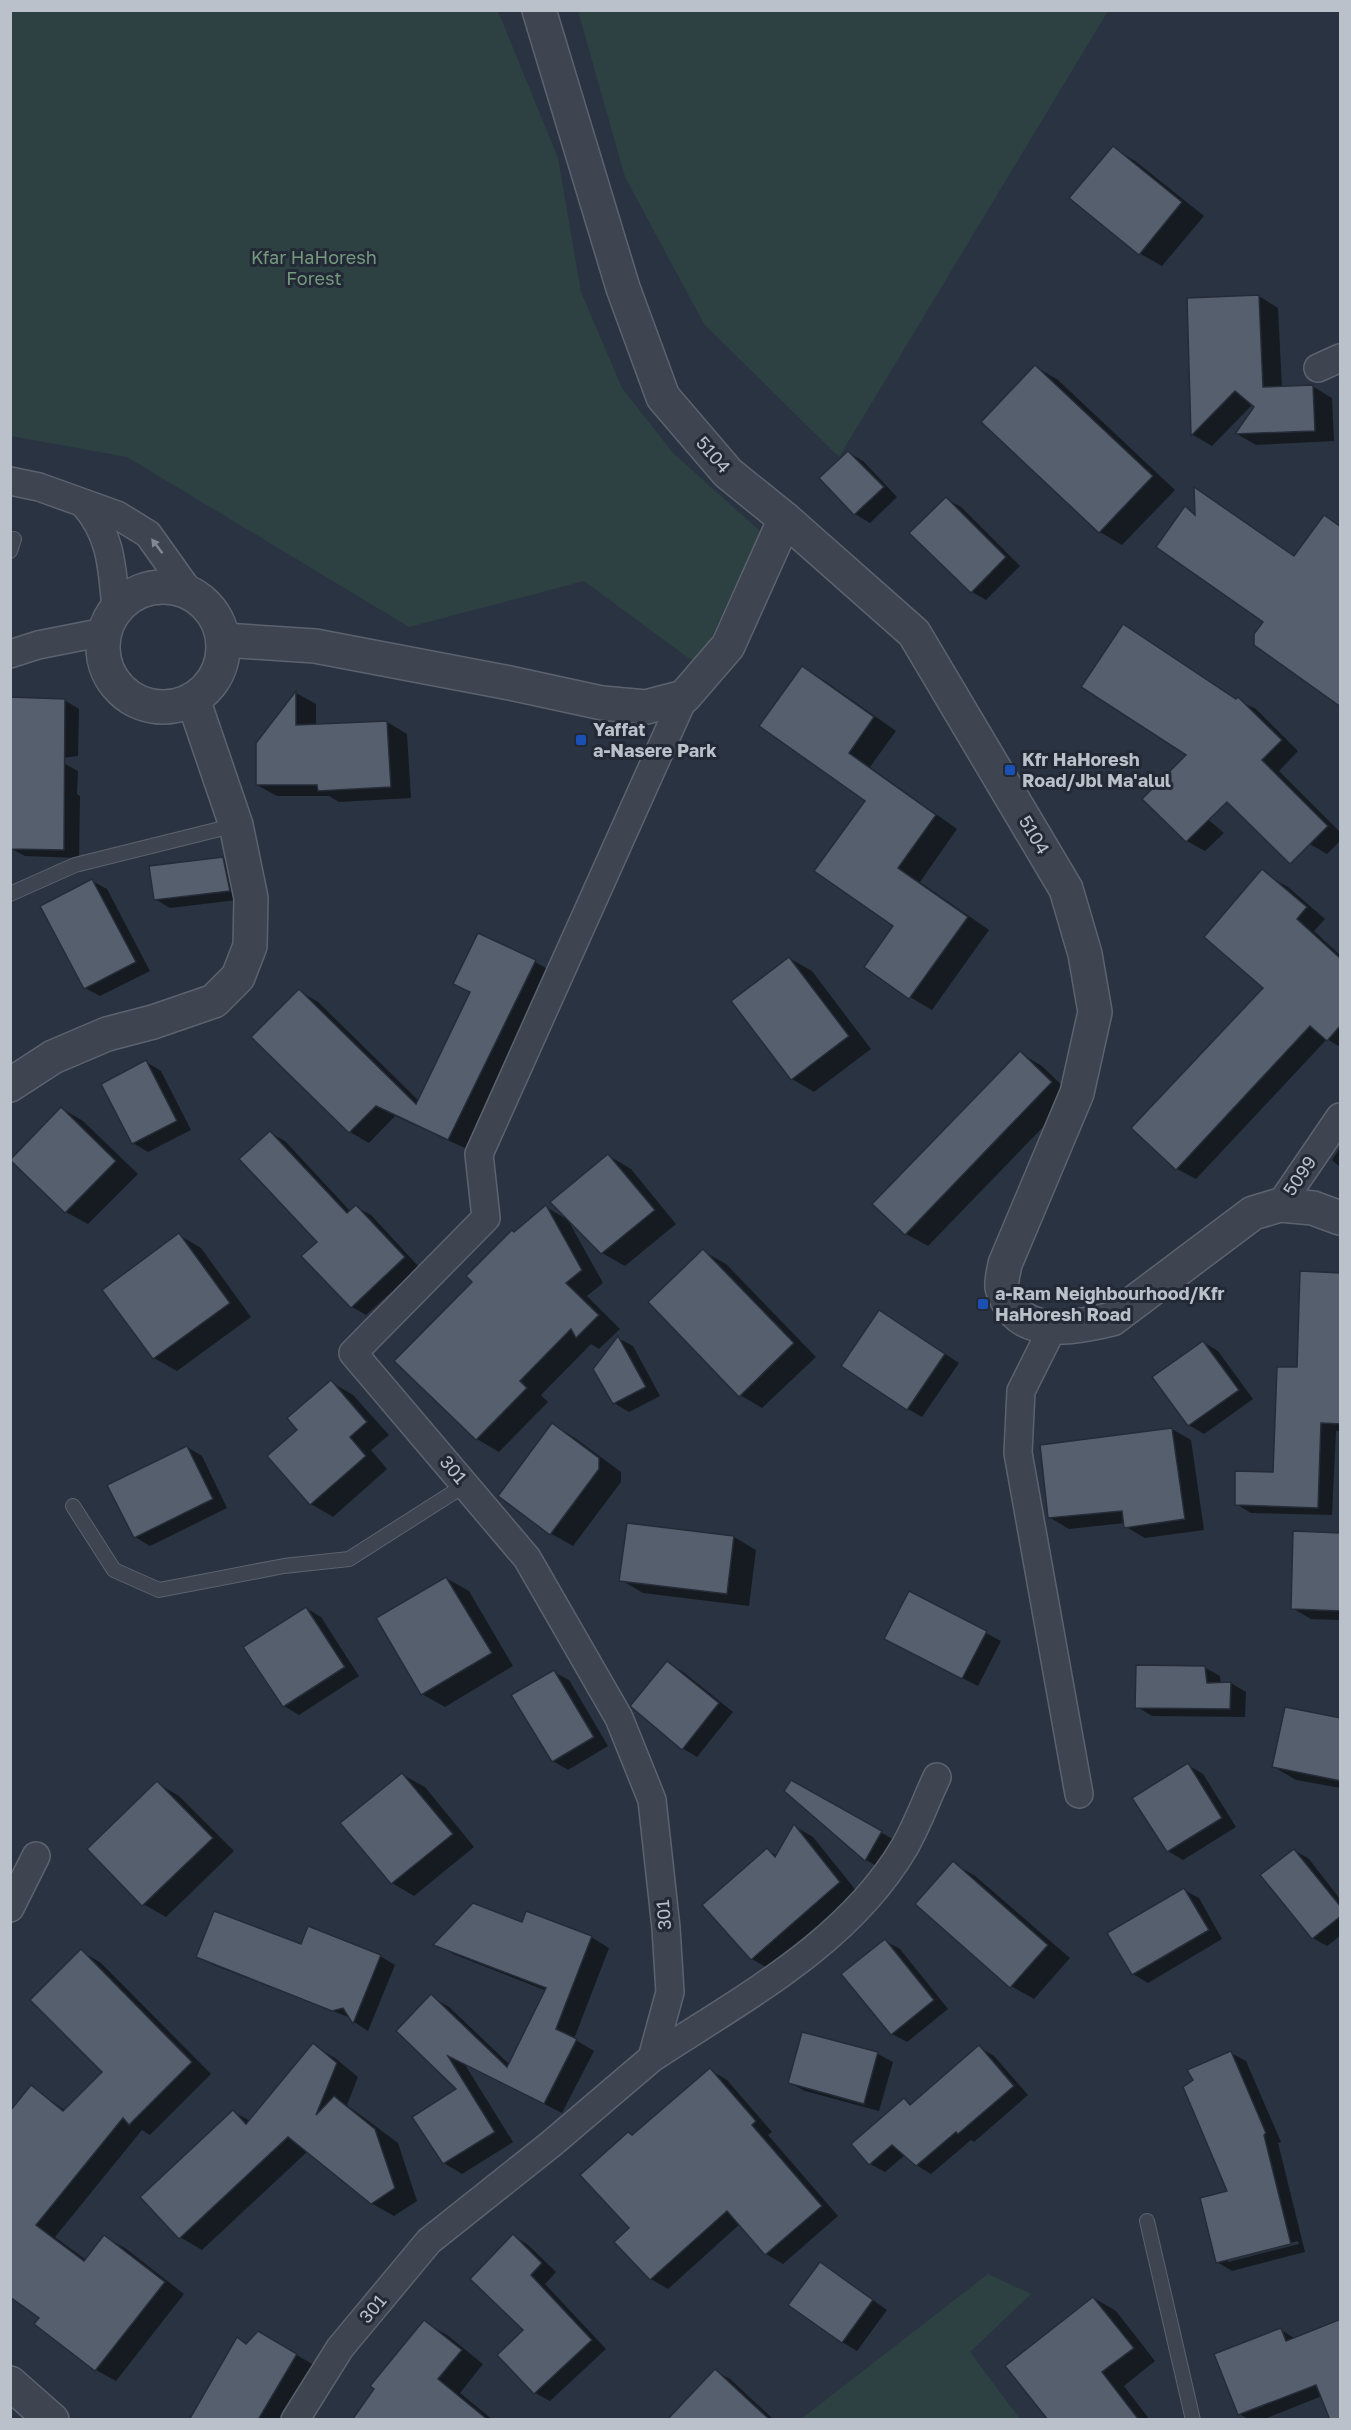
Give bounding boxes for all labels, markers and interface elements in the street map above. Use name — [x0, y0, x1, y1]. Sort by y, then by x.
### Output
park label: Kfar HaHoresh Forest — [251, 246, 377, 289]
street label: 5104 — [692, 432, 736, 477]
one-way arrow — [151, 538, 163, 553]
place label: Yaffat a-Nasere Park — [593, 718, 717, 761]
marker: Yaffat a-Nasere Park — [574, 733, 588, 747]
place label: Kfr HaHoresh Road/Jbl Ma'alul — [1022, 748, 1171, 791]
marker: Kfr HaHoresh Road/Jbl Ma'alul — [1003, 763, 1017, 777]
street label: 5104 — [1015, 811, 1055, 858]
street label: 5099 — [1278, 1151, 1320, 1200]
place label: a-Ram Neighbourhood/Kfr HaHoresh Road — [995, 1282, 1224, 1325]
marker: a-Ram Neighbourhood/Kfr HaHoresh Road — [976, 1297, 990, 1311]
street label: 301 — [436, 1451, 472, 1488]
street label: 301 — [651, 1899, 675, 1931]
street label: 301 — [354, 2289, 391, 2327]

